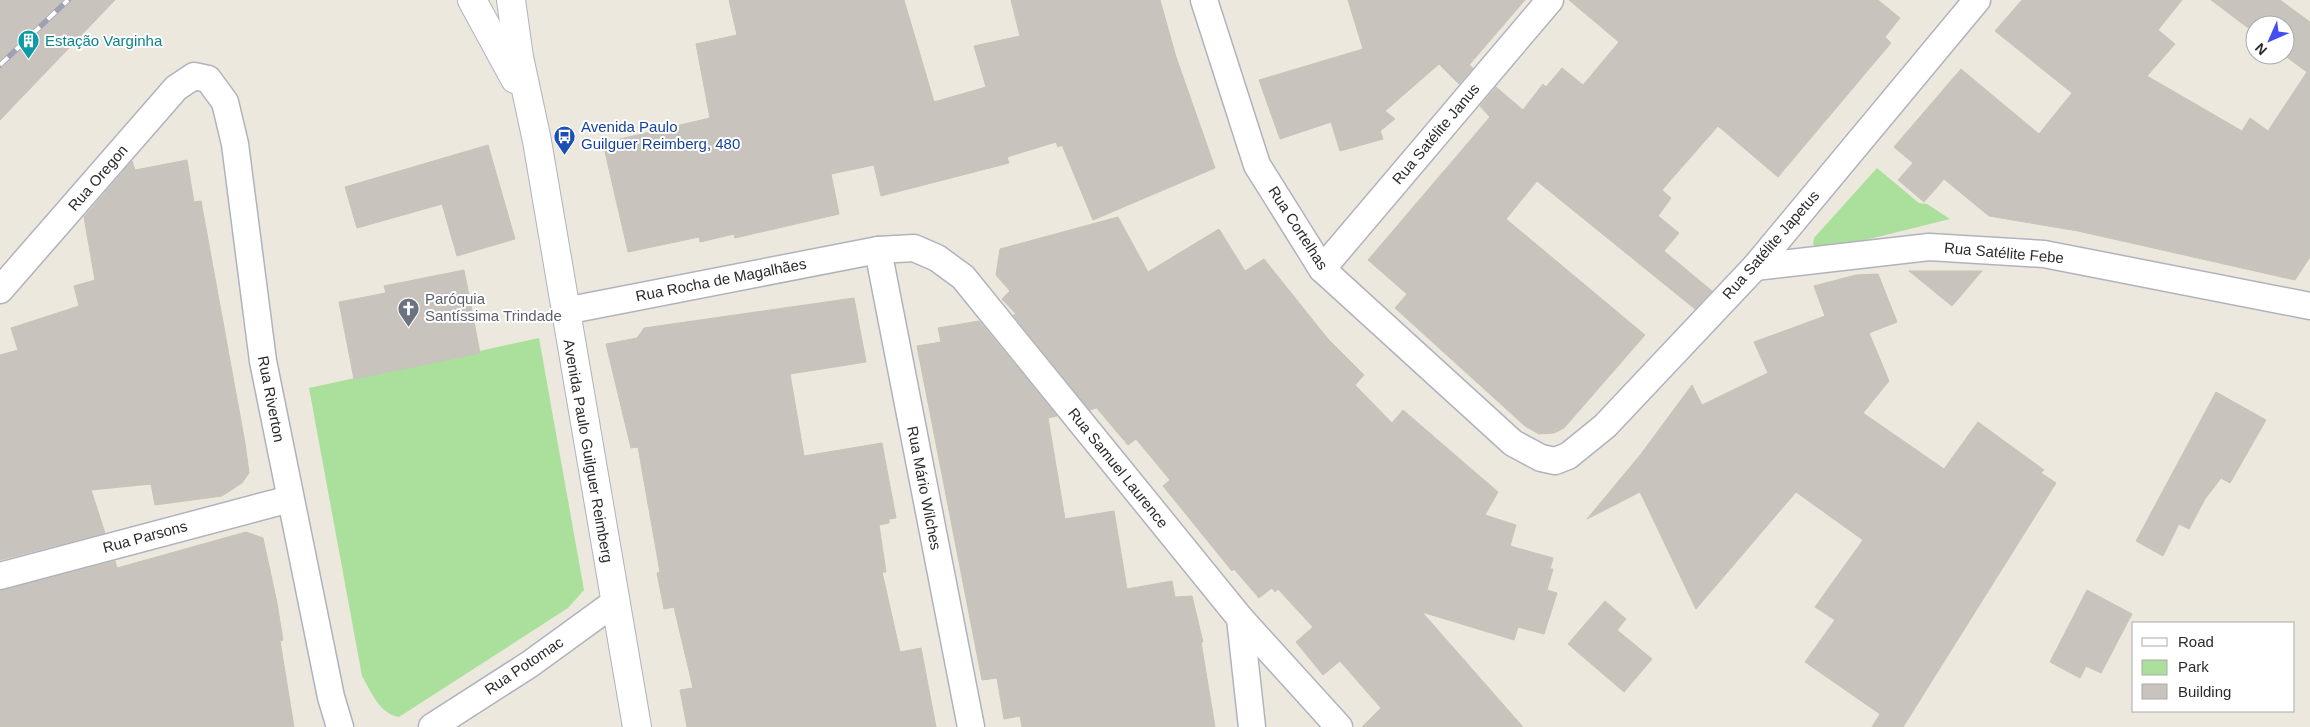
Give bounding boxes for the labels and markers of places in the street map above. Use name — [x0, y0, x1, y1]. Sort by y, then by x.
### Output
building icon: Estação Varginha — [17, 29, 41, 60]
place label: Estação Varginha — [45, 32, 163, 49]
place label: Avenida Paulo Guilguer Reimberg, 480 — [581, 118, 740, 152]
bus stop icon: Avenida Paulo Guilguer Reimberg, 480 — [553, 124, 577, 155]
place label: Paróquia Santíssima Trindade — [425, 290, 562, 324]
church icon: Paróquia Santíssima Trindade — [397, 296, 421, 327]

